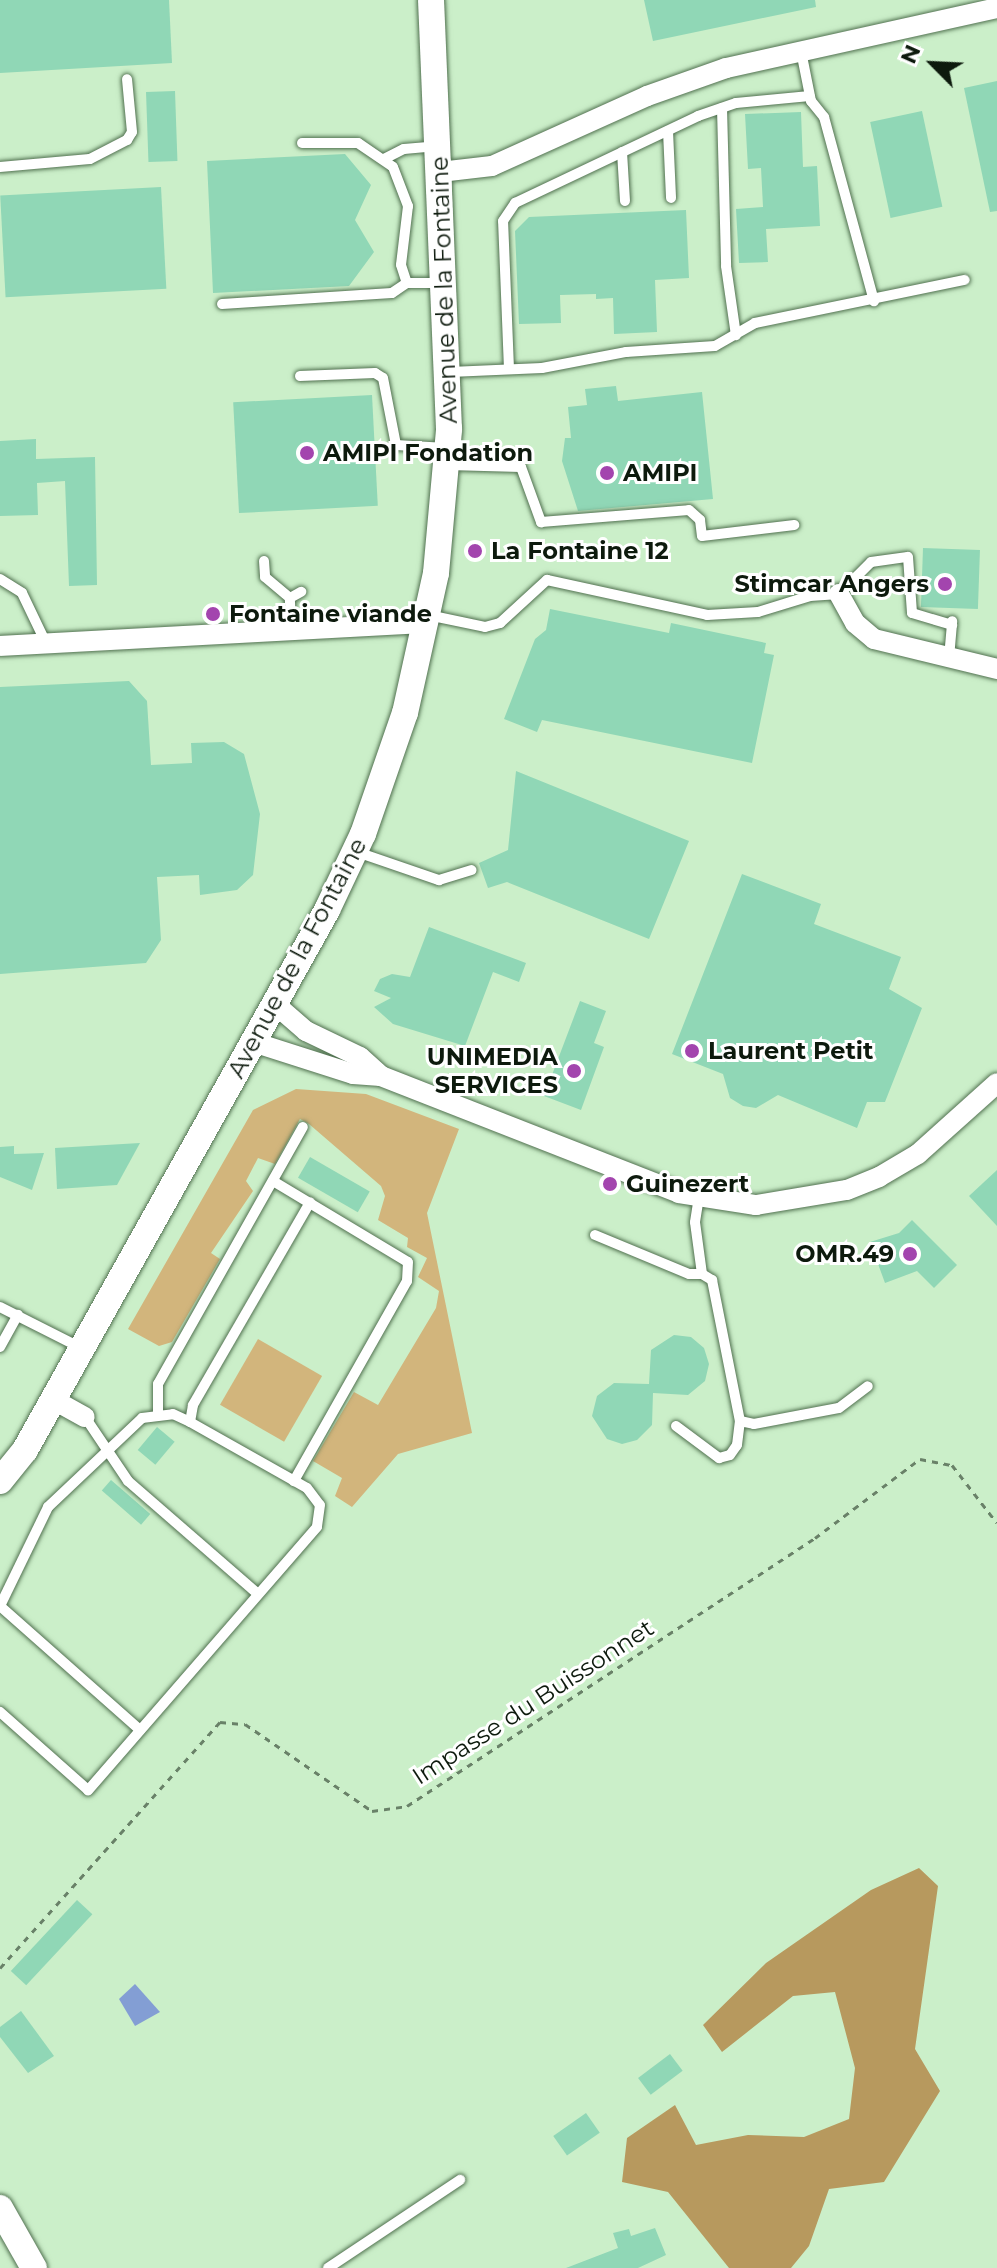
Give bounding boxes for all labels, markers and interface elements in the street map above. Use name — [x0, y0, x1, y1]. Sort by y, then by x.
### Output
north arrow — [893, 24, 973, 104]
text: N — [895, 40, 927, 68]
street label: Avenue de la Fontaine — [425, 156, 463, 424]
place label: AMIPI Fondation — [323, 439, 533, 467]
marker: AMIPI Fondation — [298, 444, 316, 462]
place label: AMIPI — [623, 459, 697, 487]
marker: AMIPI — [598, 464, 616, 482]
place label: La Fontaine 12 — [491, 537, 669, 565]
marker: La Fontaine 12 — [466, 542, 484, 560]
place label: Stimcar Angers — [735, 570, 929, 598]
marker: Stimcar Angers — [936, 575, 954, 593]
place label: Fontaine viande — [229, 600, 432, 628]
marker: Fontaine viande — [204, 605, 222, 623]
street label: Avenue de la Fontaine — [222, 833, 372, 1083]
place label: Laurent Petit — [708, 1037, 874, 1065]
marker: Laurent Petit — [683, 1042, 701, 1060]
place label: UNIMEDIA SERVICES — [427, 1043, 558, 1099]
marker: UNIMEDIA SERVICES — [565, 1062, 583, 1080]
place label: Guinezert — [626, 1170, 749, 1198]
marker: Guinezert — [601, 1175, 619, 1193]
place label: OMR.49 — [795, 1240, 894, 1268]
marker: OMR.49 — [901, 1245, 919, 1263]
street label: Impasse du Buissonnet — [407, 1613, 659, 1791]

